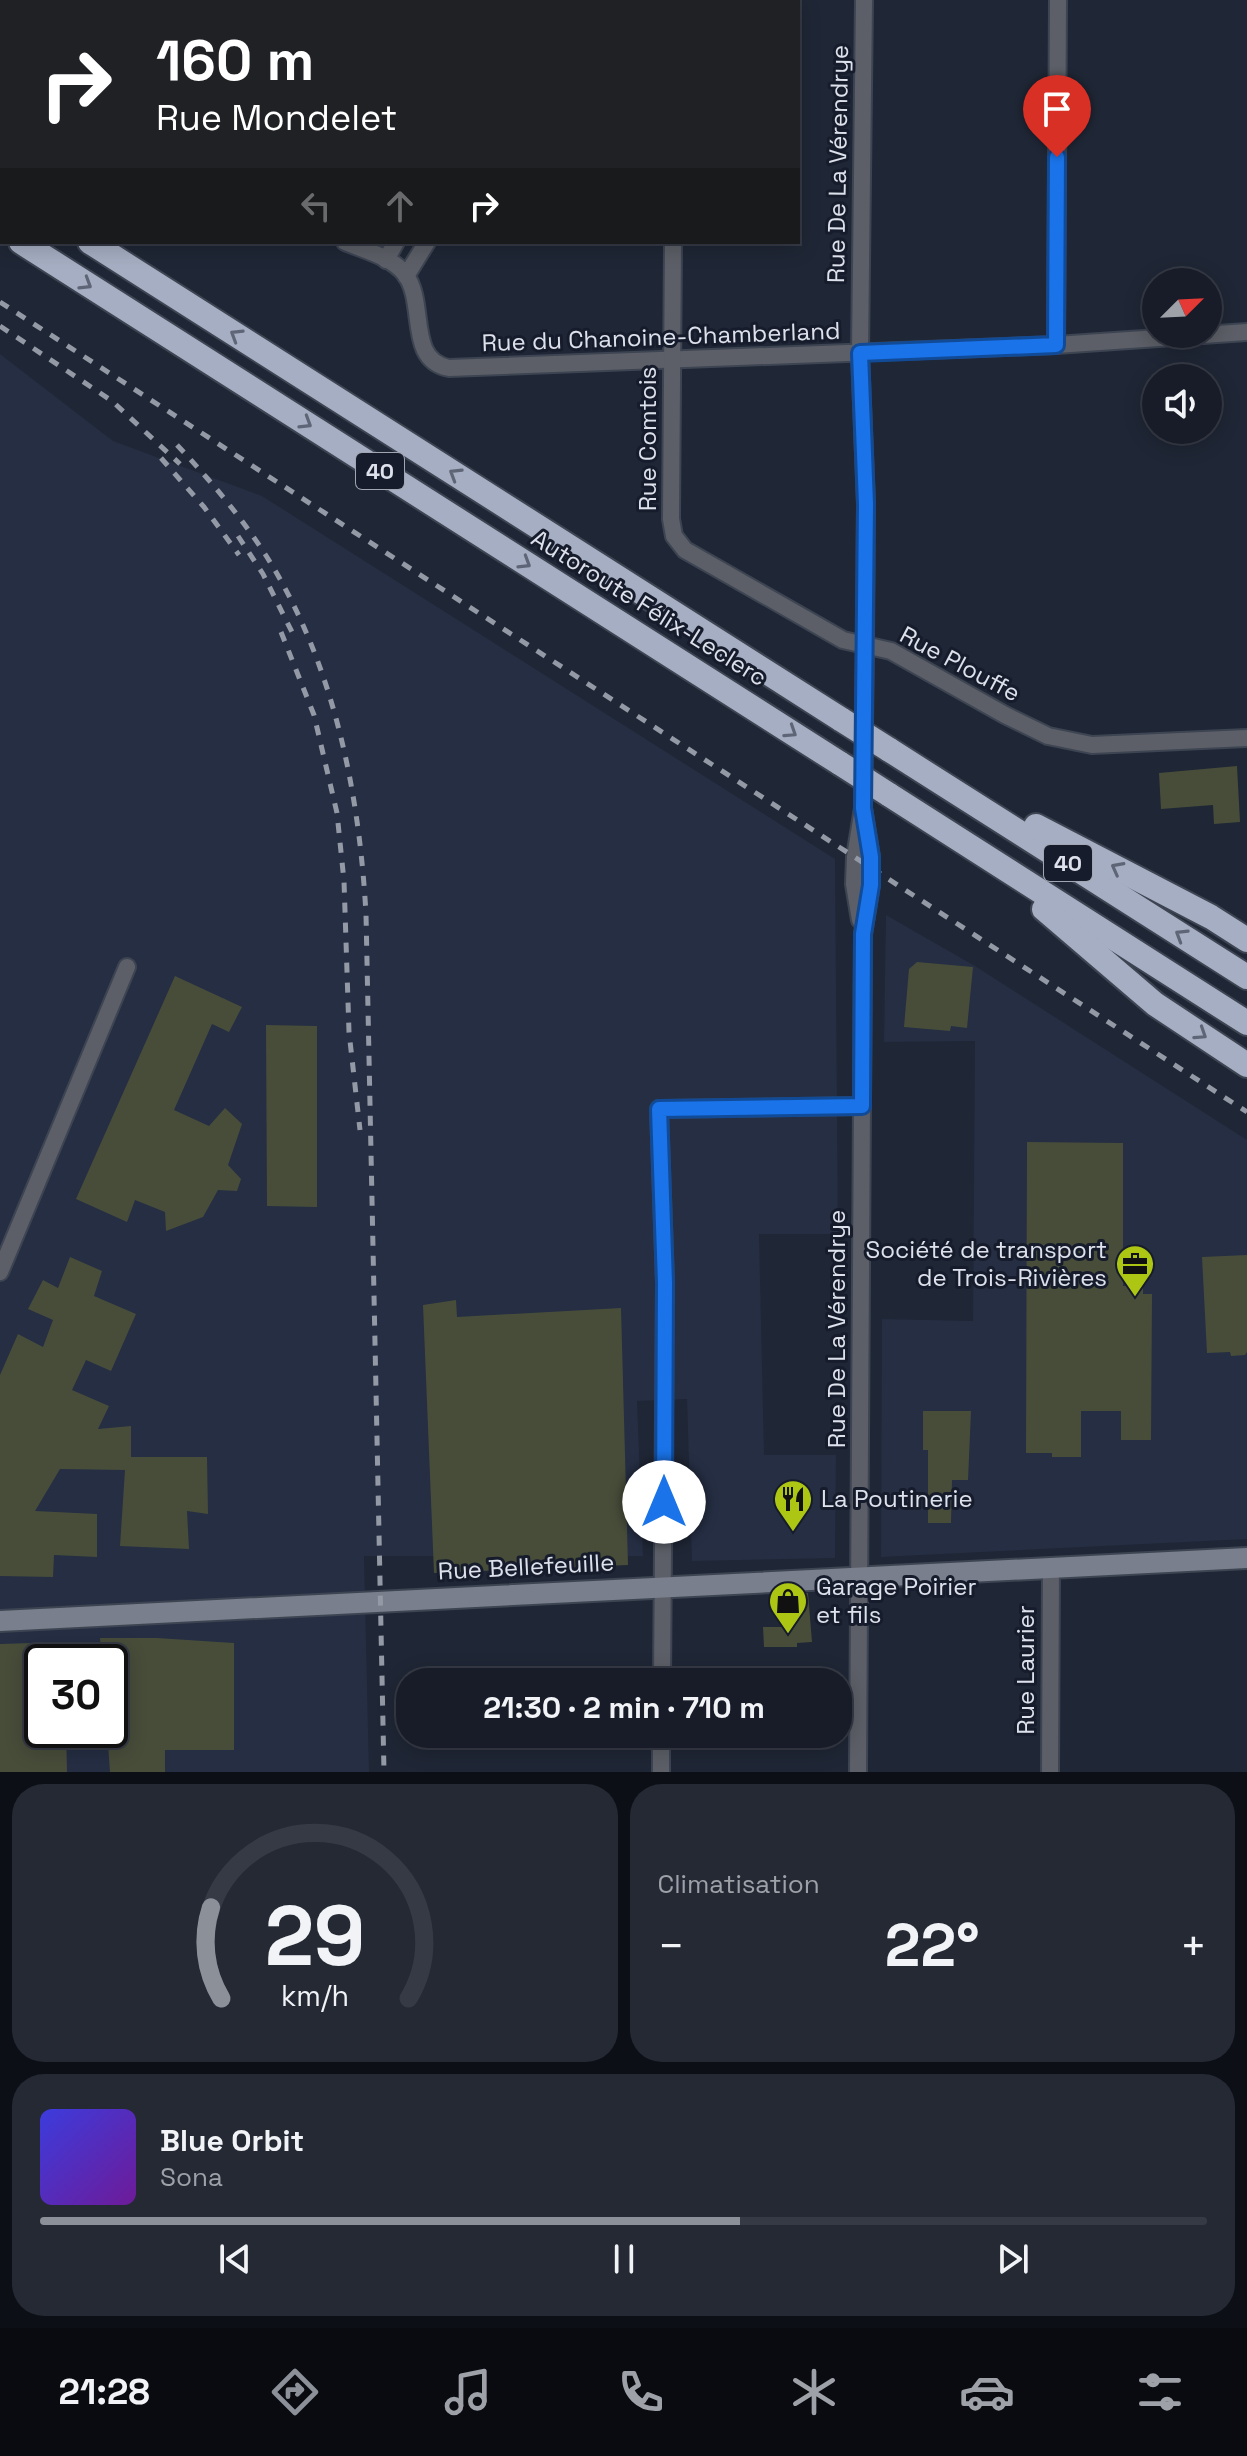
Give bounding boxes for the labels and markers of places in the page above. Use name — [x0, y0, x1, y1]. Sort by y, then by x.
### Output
pin — [1023, 75, 1091, 157]
place label: Société de transport de Trois-Rivières — [865, 1234, 1107, 1293]
office icon: Société de transport de Trois-Rivières — [1114, 1243, 1156, 1298]
restaurant icon: La Poutinerie — [772, 1478, 814, 1533]
place label: La Poutinerie — [821, 1483, 973, 1514]
place label: Garage Poirier et fils — [816, 1571, 976, 1630]
shop icon: Garage Poirier et fils — [767, 1580, 809, 1635]

